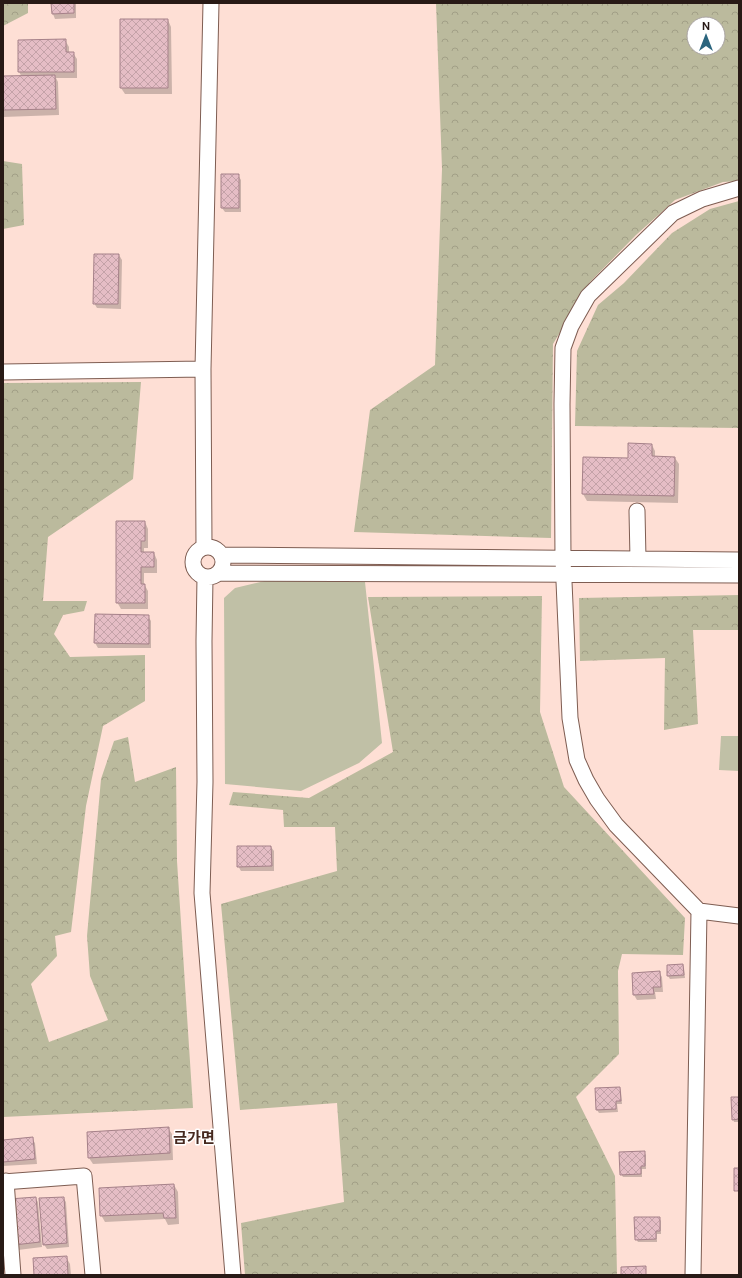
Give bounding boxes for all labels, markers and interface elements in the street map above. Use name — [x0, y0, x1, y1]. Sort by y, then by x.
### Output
north arrow — [686, 16, 726, 56]
text: N — [702, 19, 710, 33]
district label: 금가면 — [173, 1128, 215, 1148]

